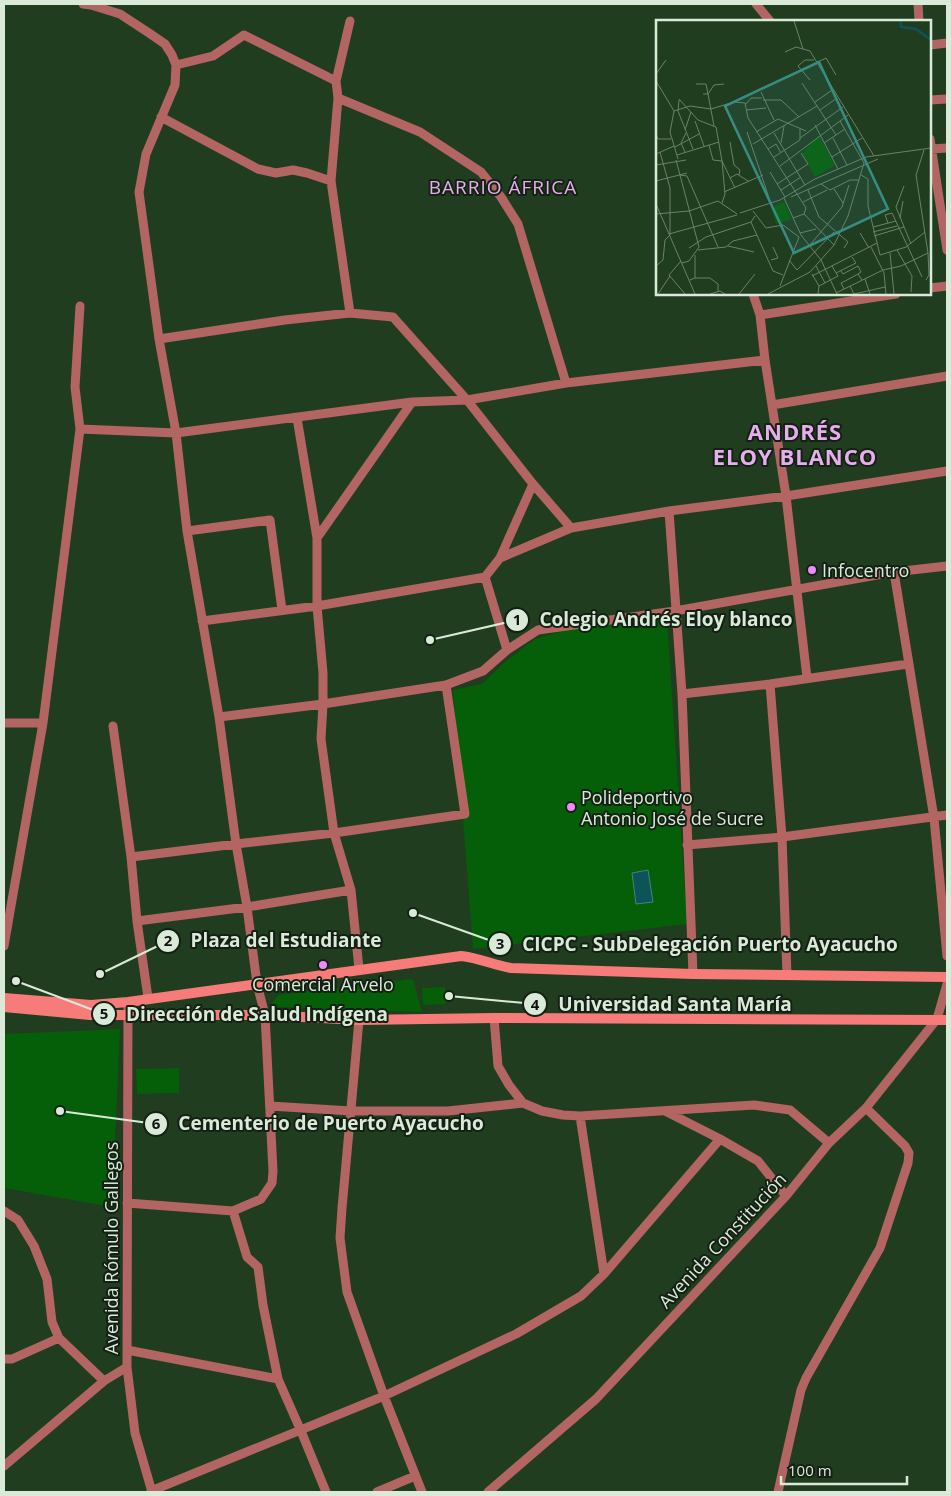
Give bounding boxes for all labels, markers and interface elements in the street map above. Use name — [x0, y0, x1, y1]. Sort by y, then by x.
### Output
inset map — [656, 20, 931, 295]
district label: BARRIO ÁFRICA — [429, 174, 577, 200]
district label: ANDRÉS ELOY BLANCO — [713, 416, 877, 471]
place label: Infocentro — [822, 558, 909, 582]
marker: Infocentro — [806, 564, 818, 576]
callout: Colegio Andrés Eloy blanco — [504, 603, 803, 637]
text: Colegio Andrés Eloy blanco — [539, 606, 793, 632]
text: 1 — [513, 609, 521, 629]
place label: Polideportivo Antonio José de Sucre — [581, 785, 764, 830]
marker: Polideportivo Antonio José de Sucre — [565, 801, 577, 813]
callout: Plaza del Estudiante — [156, 924, 392, 958]
text: Plaza del Estudiante — [191, 927, 381, 953]
callout: CICPC - SubDelegación Puerto Ayacucho — [487, 927, 908, 961]
text: 2 — [164, 930, 173, 950]
text: CICPC - SubDelegación Puerto Ayacucho — [522, 931, 898, 957]
text: 3 — [496, 933, 504, 953]
marker: Comercial Arvelo — [317, 959, 329, 971]
place label: Comercial Arvelo — [252, 972, 394, 996]
callout: Universidad Santa María — [523, 987, 801, 1021]
text: Universidad Santa María — [558, 991, 792, 1017]
text: 4 — [531, 994, 540, 1014]
callout: Dirección de Salud Indígena — [91, 997, 398, 1031]
text: Dirección de Salud Indígena — [126, 1001, 388, 1027]
text: 5 — [100, 1003, 108, 1023]
callout: Cementerio de Puerto Ayacucho — [144, 1107, 494, 1141]
text: Cementerio de Puerto Ayacucho — [178, 1110, 484, 1136]
text: 6 — [152, 1113, 161, 1133]
street label: Avenida Rómulo Gallegos — [99, 1142, 123, 1354]
street label: Avenida Constitución — [653, 1167, 791, 1313]
scale bar — [781, 1454, 907, 1486]
text: 100 m — [788, 1460, 832, 1480]

